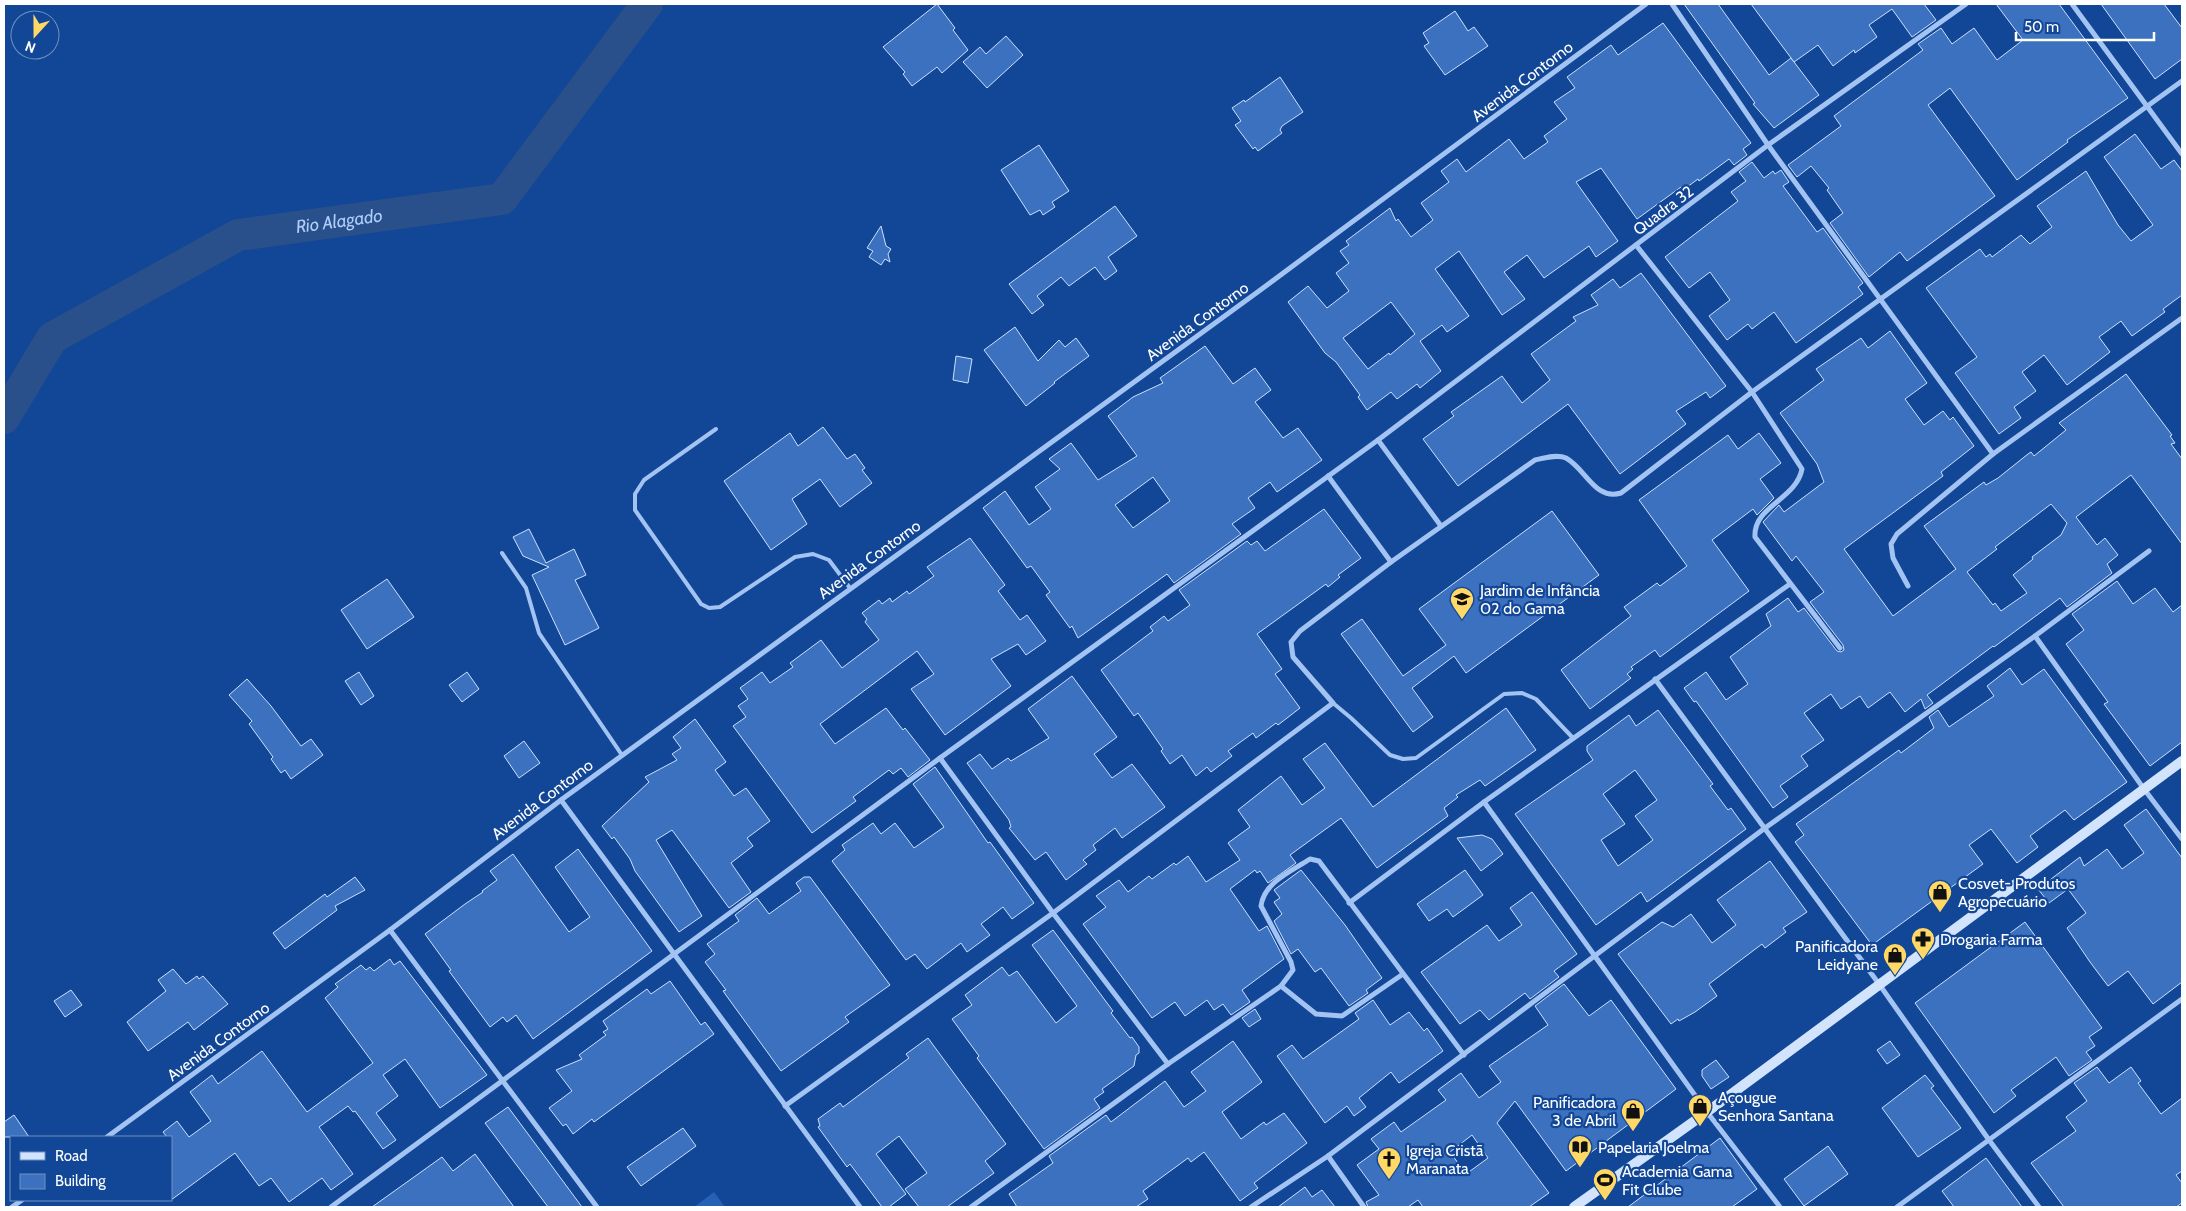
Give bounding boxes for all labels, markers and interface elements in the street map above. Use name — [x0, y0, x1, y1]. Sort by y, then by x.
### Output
north arrow — [10, 10, 60, 60]
scale bar — [2016, 10, 2154, 42]
text: 50 m — [2024, 18, 2059, 36]
text: N — [22, 37, 38, 57]
street label: Avenida Contorno — [1468, 37, 1577, 126]
street label: Quadra 32 — [1629, 182, 1697, 239]
water label: Rio Alagado — [294, 204, 384, 238]
street label: Avenida Contorno — [1142, 278, 1252, 365]
street label: Avenida Contorno — [814, 516, 924, 603]
place label: Jardim de Infância 02 do Gama — [1479, 581, 1600, 618]
school or university icon: Jardim de Infância 02 do Gama — [1449, 586, 1475, 620]
street label: Avenida Contorno — [488, 755, 597, 844]
place label: Cosvet- Produtos Agropecuário — [1958, 874, 2076, 911]
shop icon: Cosvet- Produtos Agropecuário — [1927, 879, 1953, 913]
pharmacy icon: Drogaria Farma — [1910, 926, 1936, 960]
place label: Drogaria Farma — [1940, 930, 2043, 949]
place label: Panificadora Leidyane — [1795, 937, 1878, 974]
shop icon: Panificadora Leidyane — [1882, 942, 1908, 976]
street label: Avenida Contorno — [163, 998, 273, 1085]
place label: Açougue Senhora Santana — [1718, 1088, 1834, 1125]
place label: Panificadora 3 de Abril — [1533, 1093, 1616, 1130]
shop icon: Açougue Senhora Santana — [1687, 1093, 1713, 1127]
shop icon: Panificadora 3 de Abril — [1620, 1098, 1646, 1132]
library icon: Papelaria Joelma — [1567, 1134, 1593, 1168]
legend — [10, 1136, 172, 1201]
place label: Papelaria Joelma — [1598, 1138, 1710, 1157]
place label: Igreja Cristã Maranata — [1406, 1141, 1484, 1178]
church icon: Igreja Cristã Maranata — [1376, 1146, 1402, 1180]
text: Road — [55, 1147, 88, 1165]
place label: Academia Gama Fit Clube — [1622, 1162, 1733, 1199]
sports icon: Academia Gama Fit Clube — [1592, 1167, 1618, 1201]
text: Building — [55, 1172, 106, 1190]

